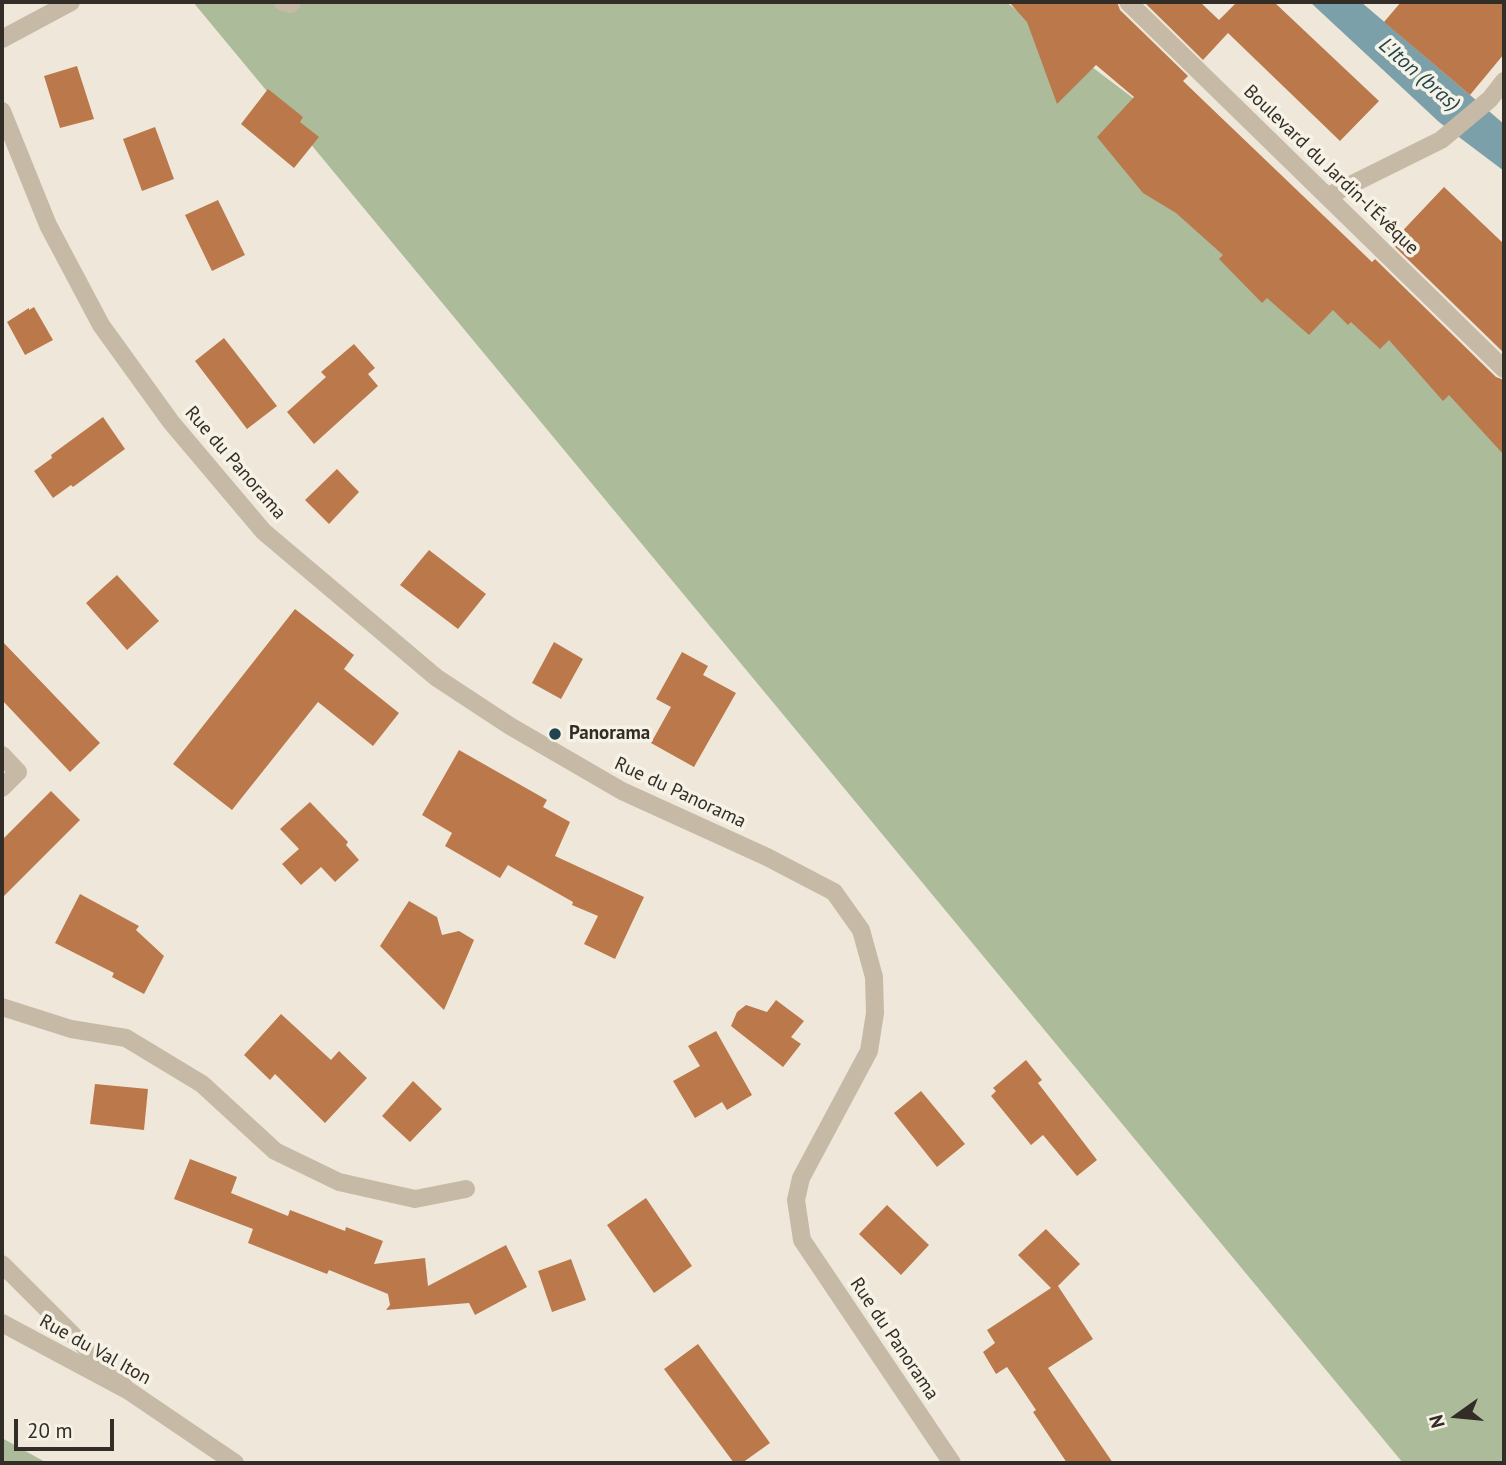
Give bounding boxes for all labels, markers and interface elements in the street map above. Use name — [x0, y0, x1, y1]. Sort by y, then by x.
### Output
water label: L'Iton (bras) — [1373, 33, 1465, 117]
street label: Boulevard du Jardin-l'Évêque — [1239, 80, 1423, 260]
street label: Rue du Panorama — [180, 402, 290, 524]
place label: Panorama — [569, 723, 650, 745]
marker: Panorama — [547, 726, 563, 742]
street label: Rue du Panorama — [611, 753, 749, 833]
street label: Rue du Panorama — [845, 1274, 943, 1404]
street label: Rue du Val Iton — [35, 1310, 155, 1390]
north arrow — [1422, 1381, 1492, 1451]
scale bar — [18, 1406, 117, 1450]
text: N — [1424, 1412, 1450, 1431]
text: 20 m — [27, 1417, 73, 1444]

